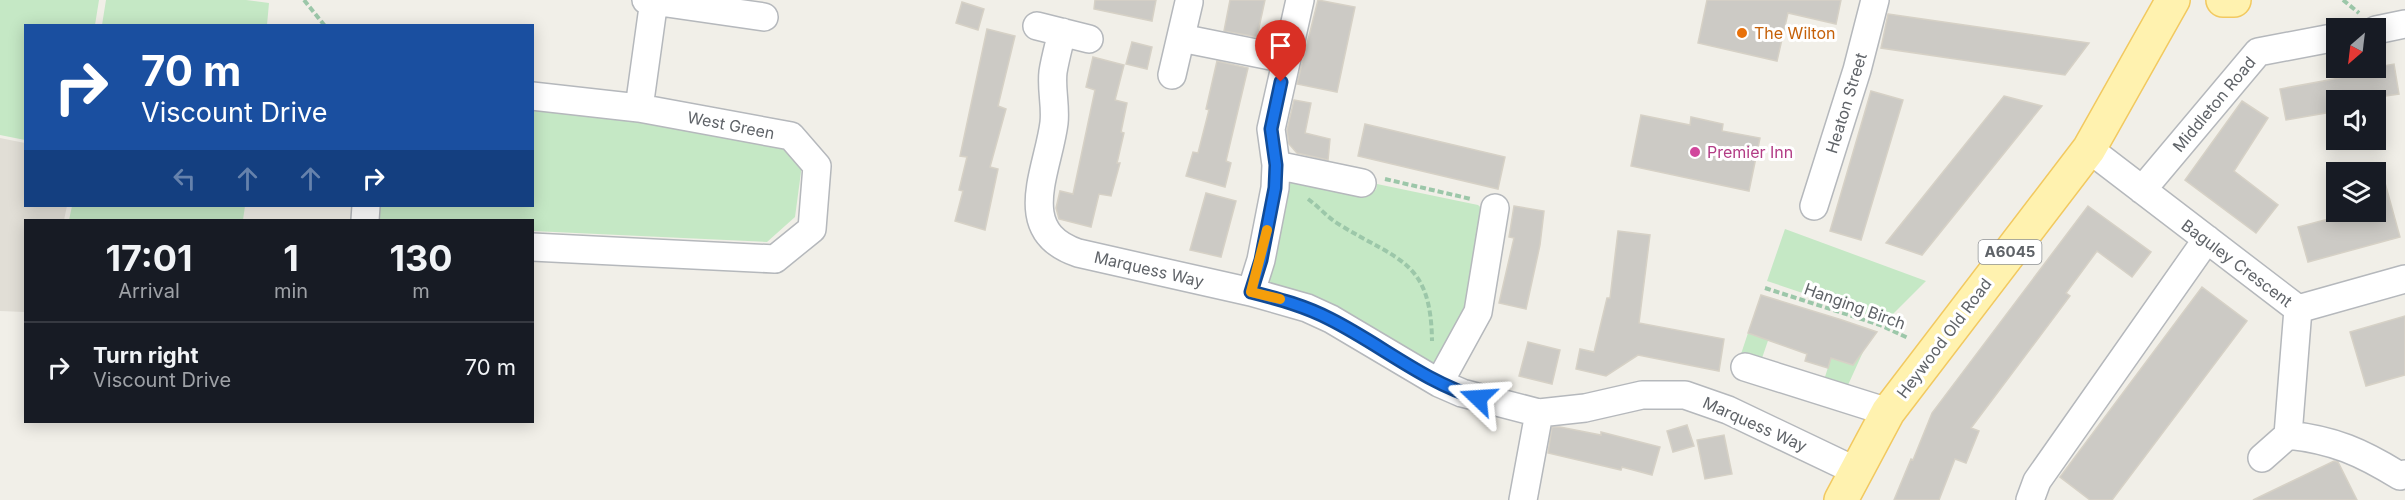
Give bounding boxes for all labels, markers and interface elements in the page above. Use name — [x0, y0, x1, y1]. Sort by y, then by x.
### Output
north arrow — [2326, 18, 2386, 78]
map controls — [2326, 18, 2386, 222]
pin — [1255, 20, 1306, 82]
place label: The Wilton — [1754, 23, 1836, 43]
marker: The Wilton — [1735, 26, 1749, 40]
icon: arrive — [1264, 29, 1297, 62]
text: 70 m — [141, 45, 241, 96]
icon: right — [42, 48, 120, 126]
street label: Heaton Street — [1821, 50, 1871, 156]
street label: Middleton Road — [2168, 52, 2260, 156]
button: sound — [2326, 90, 2386, 150]
text: Viscount Drive — [141, 96, 327, 129]
street label: West Green — [686, 107, 776, 143]
place label: Premier Inn — [1707, 142, 1793, 162]
marker: Premier Inn — [1688, 145, 1702, 159]
icon: left — [168, 162, 201, 195]
icon: ahead — [231, 162, 264, 195]
icon: ahead — [294, 162, 327, 195]
icon: right — [357, 162, 390, 195]
button: layers — [2326, 162, 2386, 222]
street label: Baguley Crescent — [2178, 215, 2296, 311]
text: 17:01 — [105, 236, 193, 280]
text: 1 — [283, 236, 299, 280]
text: 130 — [390, 236, 453, 280]
road number: A6045 — [1978, 240, 2042, 264]
street label: Marquess Way — [1092, 247, 1206, 291]
street label: Heywood Old Road — [1892, 274, 1996, 402]
street label: Hanging Birch — [1802, 278, 1908, 334]
text: Arrival — [118, 279, 180, 303]
text: min — [274, 279, 308, 303]
text: m — [412, 279, 430, 303]
text: Turn right — [93, 342, 199, 368]
icon: right — [42, 351, 75, 384]
text: 70 m — [465, 354, 516, 380]
position arrow — [1446, 366, 1510, 430]
text: Viscount Drive — [93, 368, 231, 392]
street label: Marquess Way — [1700, 392, 1810, 456]

